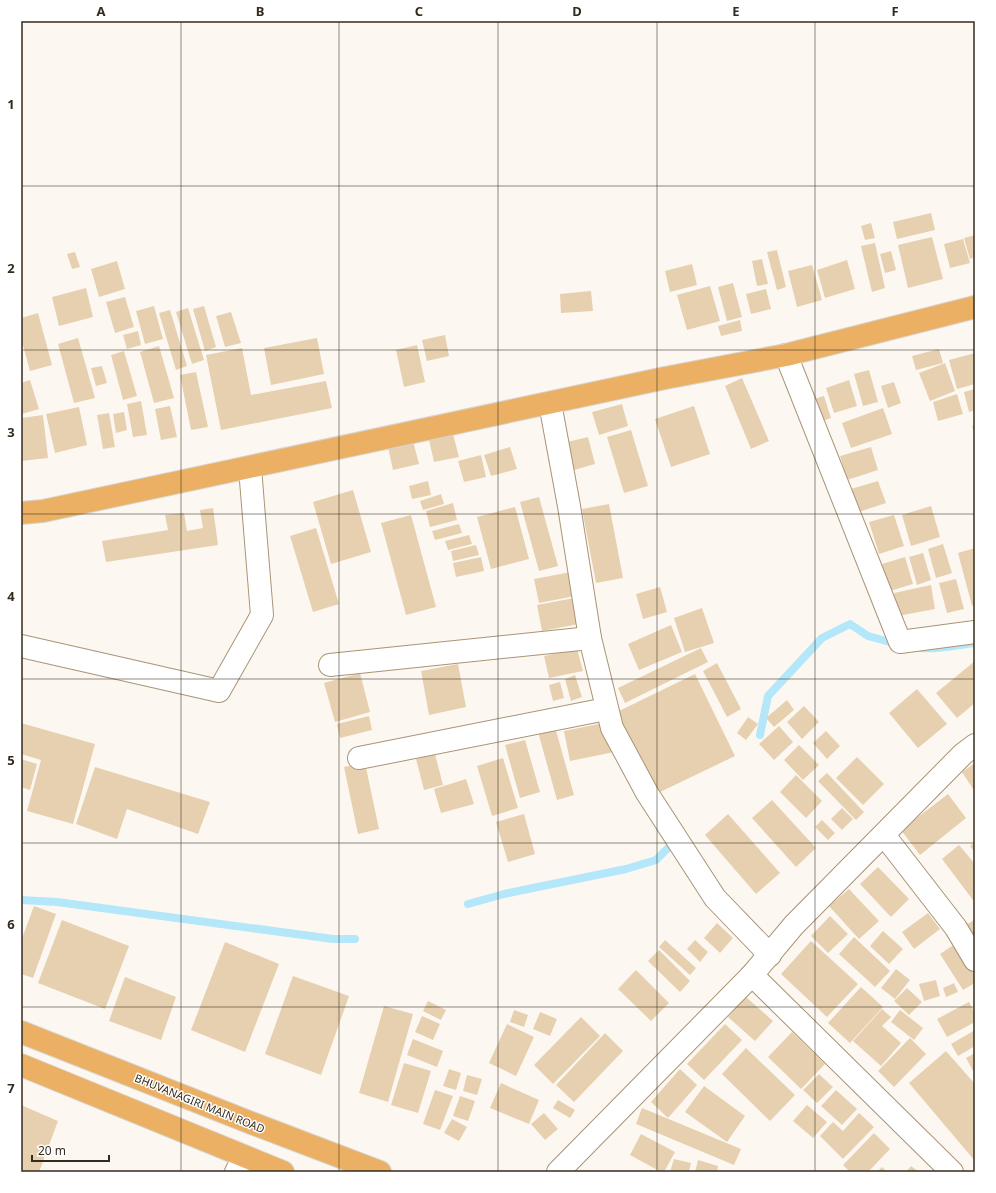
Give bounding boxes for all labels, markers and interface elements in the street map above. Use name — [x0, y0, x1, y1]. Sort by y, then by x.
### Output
text: A — [97, 2, 106, 20]
text: B — [256, 2, 264, 20]
text: C — [415, 2, 423, 20]
text: D — [572, 2, 582, 20]
text: E — [732, 2, 740, 20]
text: F — [891, 2, 899, 20]
text: 1 — [7, 95, 15, 113]
text: 2 — [7, 259, 15, 277]
text: 3 — [7, 423, 15, 441]
text: 4 — [7, 587, 15, 605]
text: 5 — [7, 751, 15, 769]
text: 6 — [7, 915, 15, 933]
street label: BHUVANAGIRI MAIN ROAD — [133, 1070, 267, 1136]
text: 7 — [7, 1079, 15, 1097]
scale bar — [32, 1137, 109, 1163]
text: 20 m — [38, 1142, 66, 1159]

